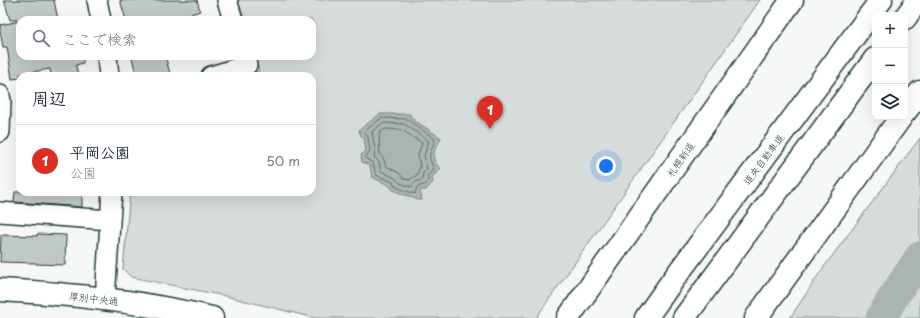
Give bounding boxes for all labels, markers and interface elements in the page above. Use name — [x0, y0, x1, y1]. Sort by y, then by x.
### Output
map controls — [872, 12, 908, 120]
button: + — [872, 12, 908, 48]
search box — [16, 16, 316, 60]
icon: search — [30, 27, 52, 49]
text: ここで検索 — [62, 27, 137, 50]
button: − — [872, 48, 908, 84]
button: layers — [872, 84, 908, 120]
text: 周辺 — [32, 85, 66, 111]
pin: 1 — [477, 96, 503, 129]
street label: 道央自動車道 — [739, 131, 787, 187]
street label: 札幌新道 — [662, 138, 698, 180]
text: 平岡公園 — [70, 140, 130, 163]
text: 1 — [42, 151, 48, 170]
text: 50 m — [266, 151, 300, 170]
your location — [596, 156, 616, 176]
text: 公園 — [70, 163, 96, 182]
street label: 厚別中央通 — [68, 288, 120, 308]

